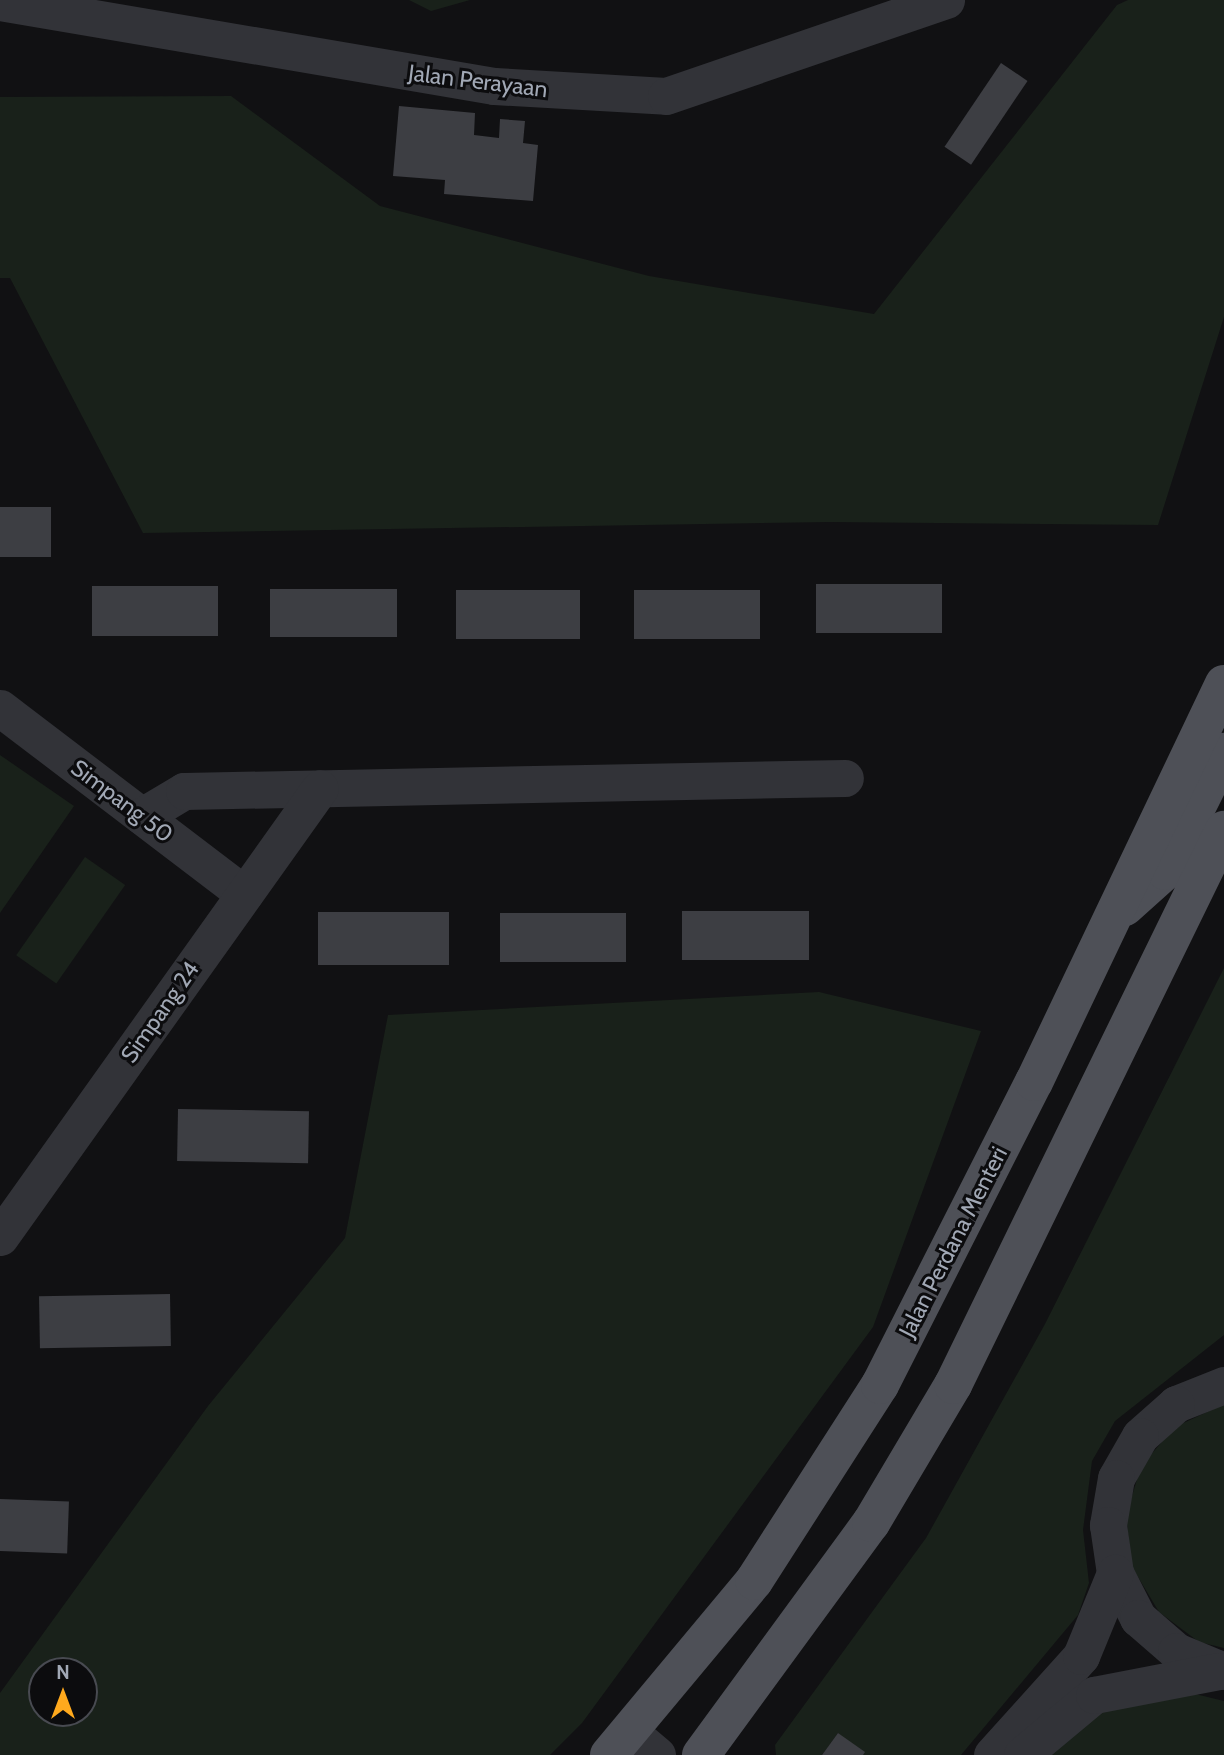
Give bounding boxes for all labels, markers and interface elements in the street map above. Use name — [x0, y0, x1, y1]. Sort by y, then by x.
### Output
street label: Jalan Perayaan — [407, 59, 549, 103]
street label: Simpang 50 — [66, 754, 178, 848]
street label: Simpang 24 — [115, 956, 205, 1068]
street label: Jalan Perdana Menteri — [893, 1142, 1013, 1342]
north arrow — [28, 1657, 98, 1727]
text: N — [56, 1661, 70, 1684]

